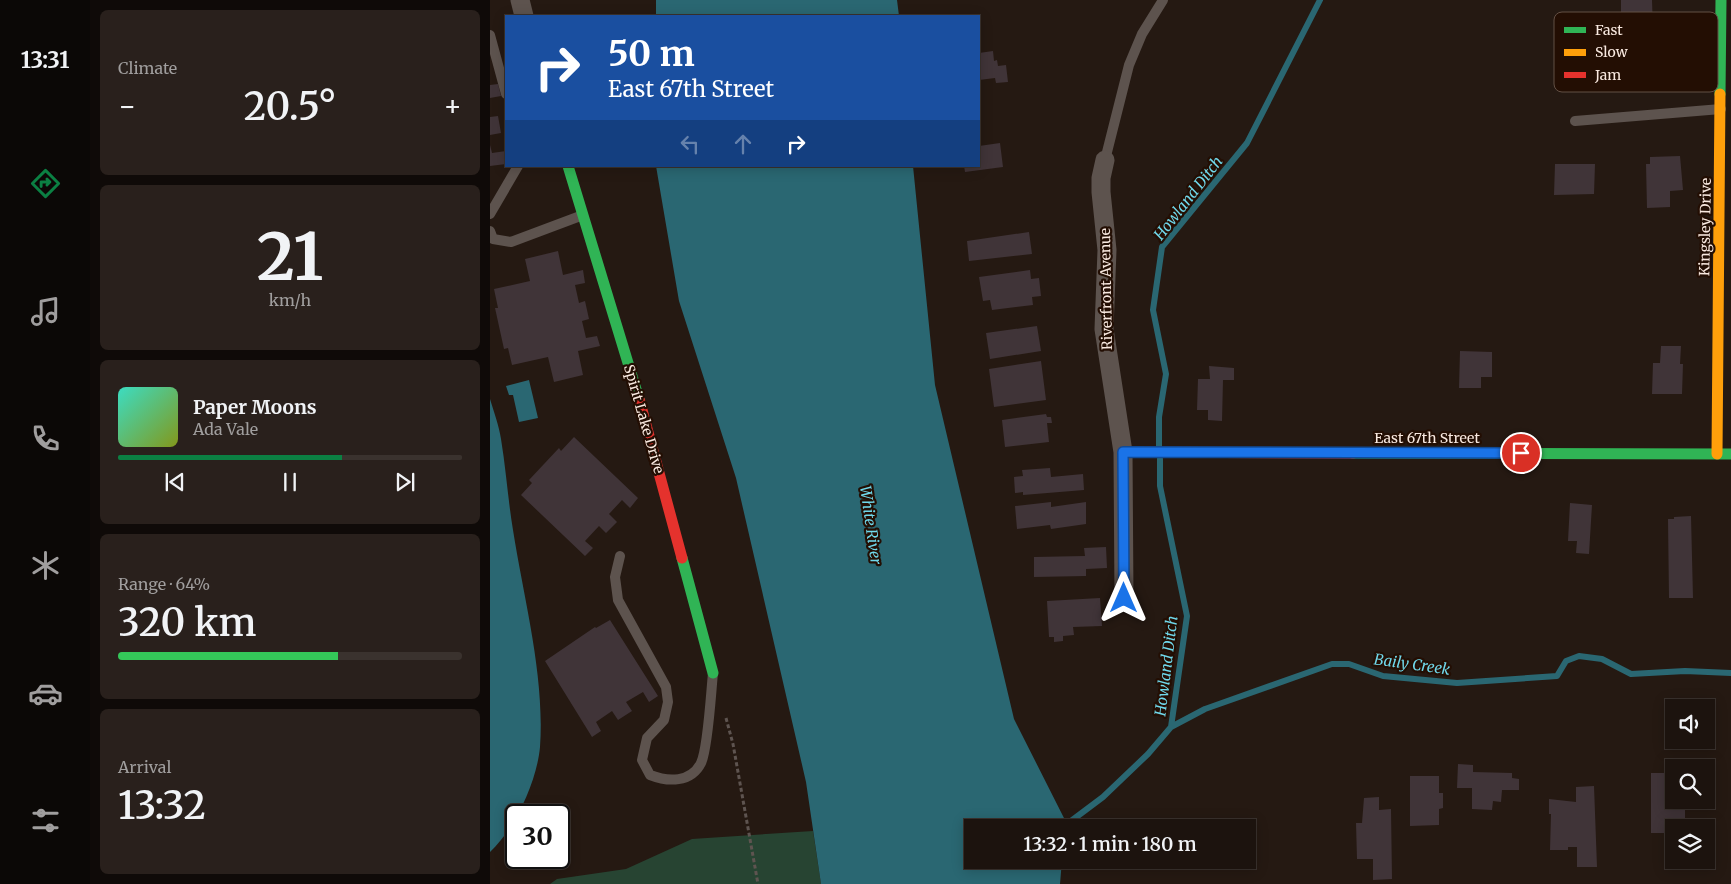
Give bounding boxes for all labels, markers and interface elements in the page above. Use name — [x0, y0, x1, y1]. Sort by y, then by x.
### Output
legend — [1554, 12, 1718, 92]
text: Fast — [1595, 21, 1623, 39]
text: 50 m — [608, 32, 695, 76]
icon: right — [525, 35, 590, 100]
text: Slow — [1595, 43, 1628, 61]
text: 13:31 — [21, 46, 69, 74]
text: Climate — [118, 58, 177, 78]
text: Jam — [1594, 66, 1621, 84]
text: East 67th Street — [608, 75, 774, 103]
text: 20.5° — [244, 83, 336, 130]
text: − — [118, 88, 137, 124]
text: + — [443, 88, 462, 124]
icon: left — [676, 130, 704, 158]
icon: ahead — [729, 130, 757, 158]
icon: right — [782, 130, 810, 158]
water label: Howland Ditch — [1149, 152, 1227, 244]
icon: directions — [28, 166, 63, 201]
street label: Kingsley Drive — [1695, 178, 1715, 276]
text: 21 — [257, 216, 323, 298]
street label: Riverfront Avenue — [1096, 228, 1116, 350]
text: km/h — [269, 290, 311, 310]
icon: music — [28, 294, 63, 329]
street label: Spirit Lake Drive — [620, 362, 668, 476]
text: Paper Moons — [193, 395, 317, 419]
text: Ada Vale — [193, 419, 258, 439]
icon: phone — [28, 421, 63, 456]
street label: East 67th Street — [1374, 429, 1480, 447]
pin — [1500, 432, 1542, 474]
icon: arrive — [1507, 439, 1535, 467]
icon: previous — [161, 468, 189, 496]
icon: pause — [276, 468, 304, 496]
icon: next — [391, 468, 419, 496]
water label: White River — [856, 485, 886, 566]
icon: climate — [28, 548, 63, 583]
position arrow — [1097, 571, 1149, 623]
text: Range · 64% — [118, 574, 210, 594]
text: 320 km — [118, 599, 256, 646]
water label: Howland Ditch — [1150, 615, 1182, 718]
water label: Baily Creek — [1373, 649, 1452, 679]
icon: car — [28, 676, 63, 711]
map controls — [1665, 699, 1715, 869]
button: sound — [1665, 699, 1715, 749]
text: Arrival — [118, 757, 171, 777]
button: search — [1665, 759, 1715, 809]
text: 13:32 — [118, 782, 206, 829]
icon: filters — [28, 803, 63, 838]
speed limit sign: 30 — [505, 804, 570, 869]
button: layers — [1665, 819, 1715, 869]
text: 13:32 · 1 min · 180 m — [1023, 832, 1197, 856]

